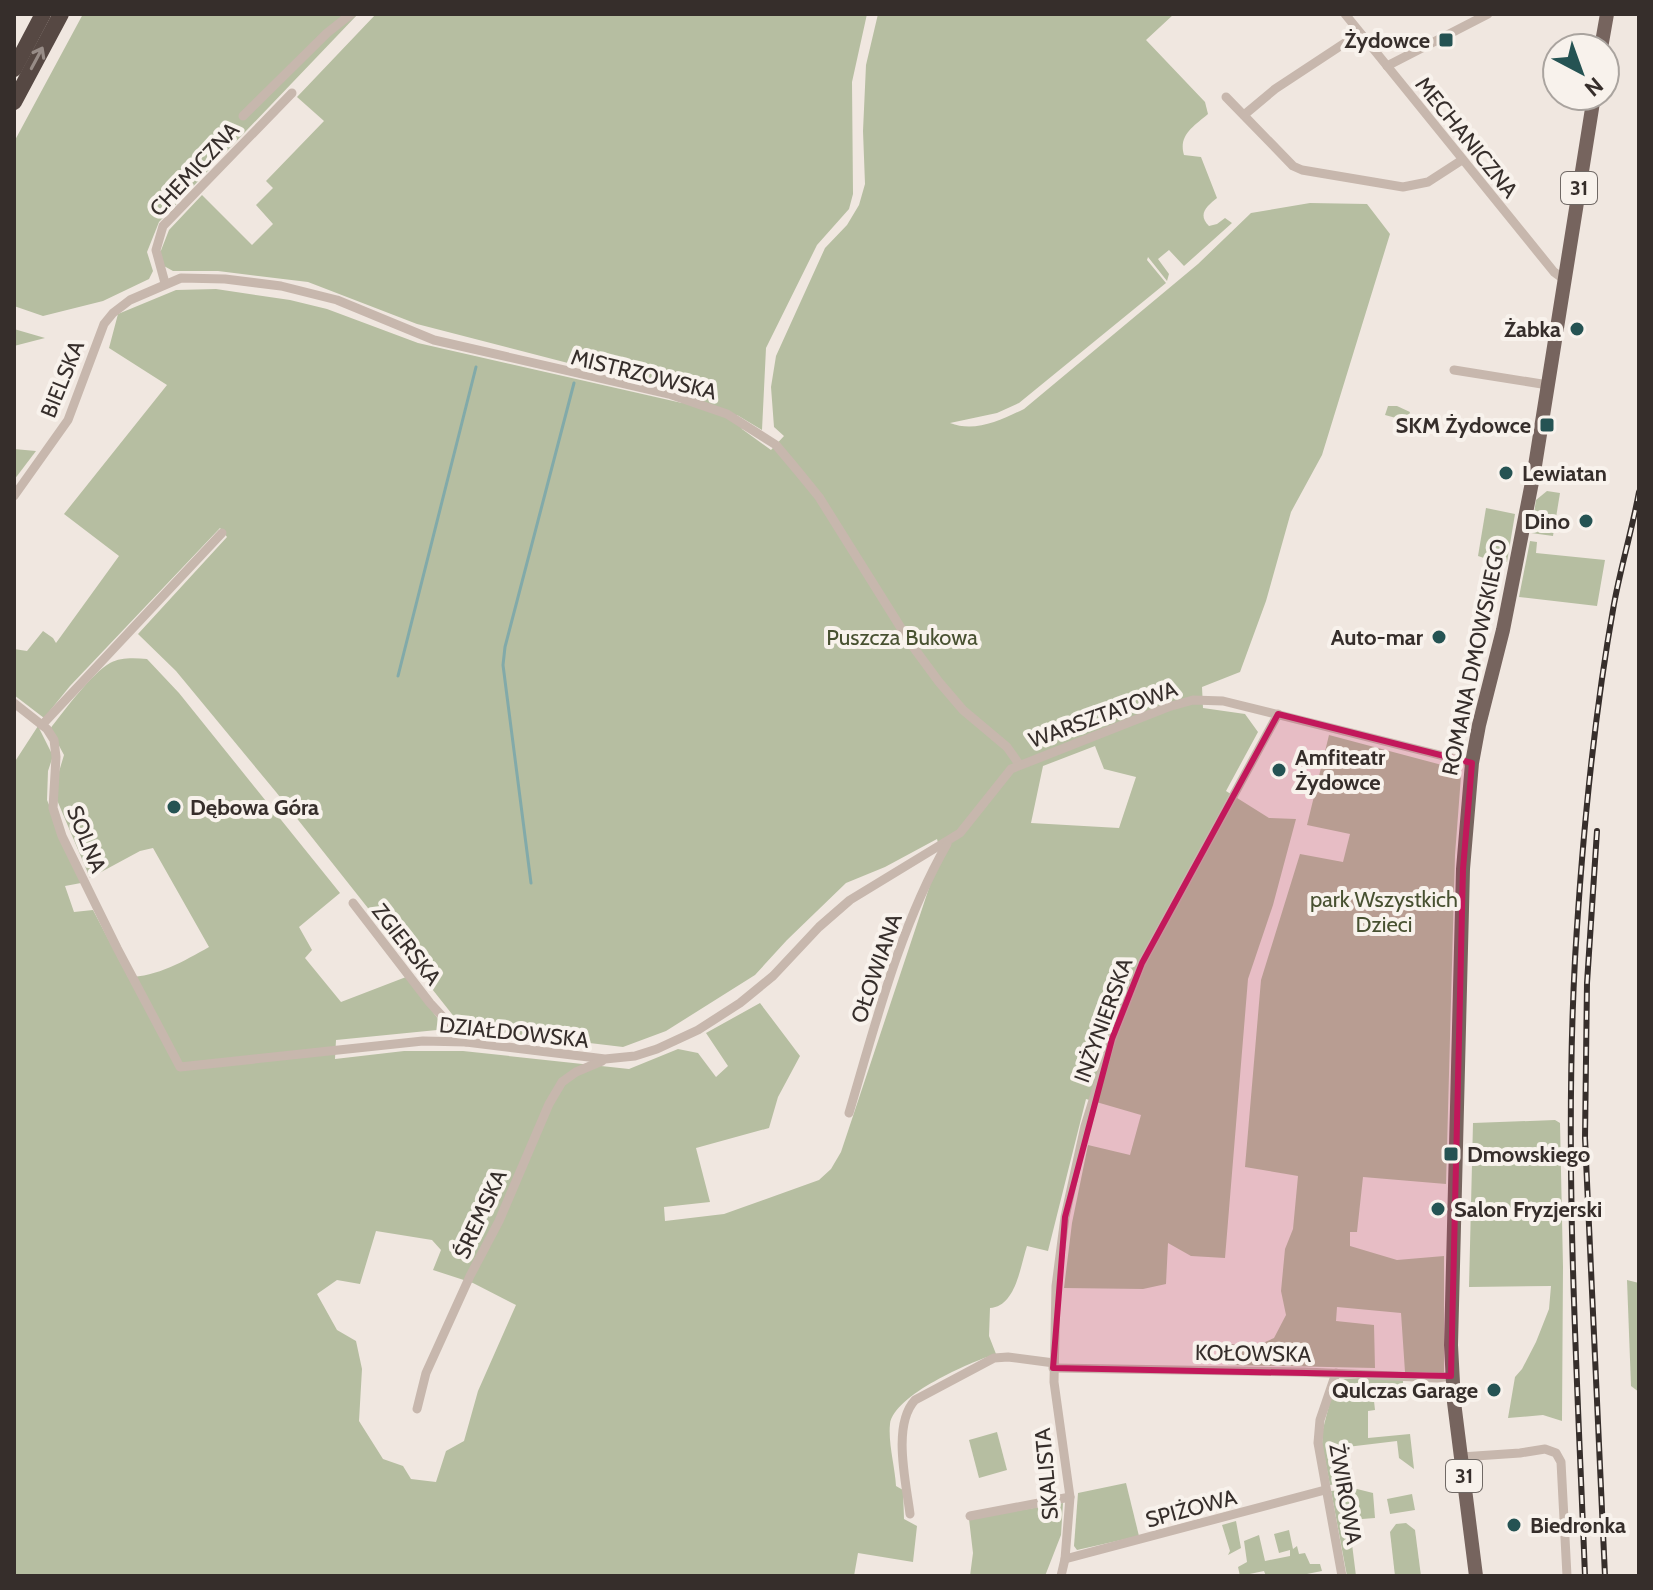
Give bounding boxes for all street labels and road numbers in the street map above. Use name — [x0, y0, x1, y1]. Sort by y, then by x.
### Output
street label: MECHANICZNA — [1410, 71, 1524, 204]
street label: CHEMICZNA — [144, 116, 245, 222]
road number: 31 — [1561, 172, 1597, 204]
street label: BIELSKA — [35, 336, 90, 422]
street label: MISTRZOWSKA — [568, 343, 720, 406]
street label: ROMANA DMOWSKIEGO — [1436, 536, 1513, 778]
street label: WARSZTATOWA — [1025, 675, 1182, 754]
street label: SOLNA — [61, 802, 112, 877]
street label: ZGIERSKA — [366, 898, 447, 991]
street label: OŁOWIANA — [845, 910, 908, 1026]
street label: INŻYNIERSKA — [1068, 954, 1139, 1086]
street label: DZIAŁDOWSKA — [438, 1011, 590, 1054]
street label: ŚREMSKA — [448, 1165, 513, 1263]
street label: KOŁOWSKA — [1195, 1339, 1312, 1368]
street label: SKALISTA — [1029, 1426, 1064, 1521]
street label: ŻWIROWA — [1323, 1441, 1368, 1547]
road number: 31 — [1446, 1460, 1482, 1492]
street label: SPIŻOWA — [1143, 1483, 1240, 1534]

